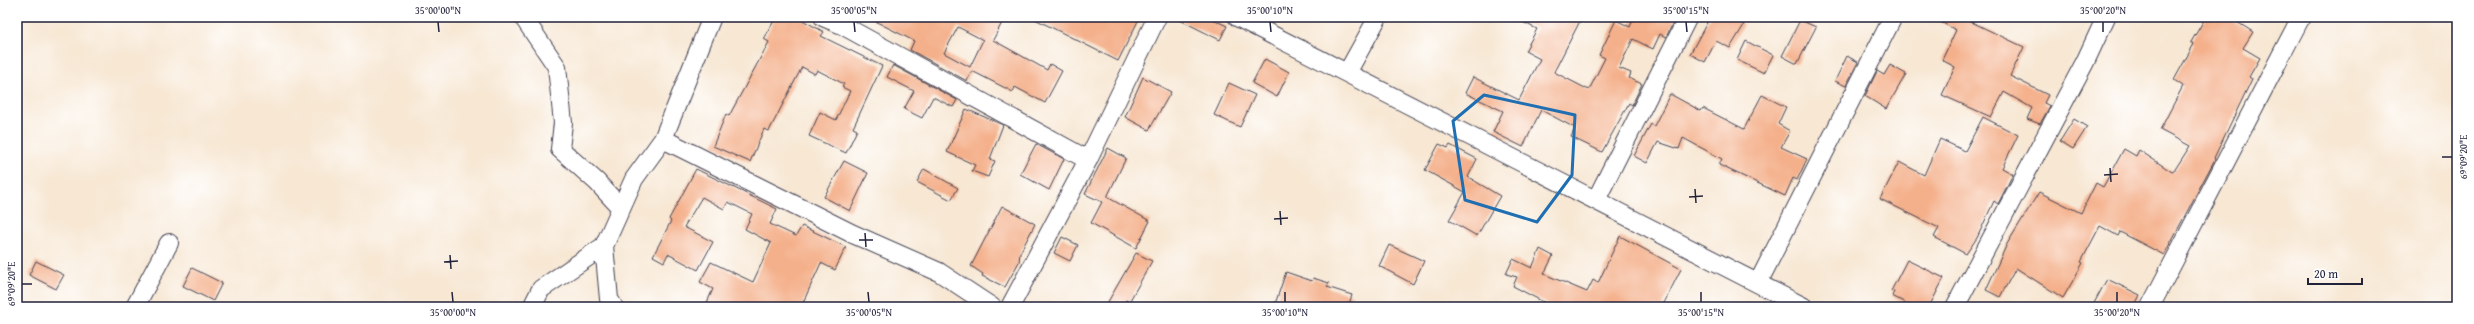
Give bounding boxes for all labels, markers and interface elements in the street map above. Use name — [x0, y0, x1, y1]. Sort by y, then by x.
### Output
text: 35°00'00"N — [415, 3, 461, 18]
text: 35°00'05"N — [831, 3, 877, 18]
text: 35°00'10"N — [1247, 3, 1293, 18]
text: 35°00'15"N — [1663, 3, 1709, 18]
text: 35°00'20"N — [2080, 3, 2126, 18]
text: 69°09'20"E — [2456, 135, 2471, 179]
scale bar — [2308, 260, 2362, 286]
text: 69°09'20"E — [4, 262, 19, 306]
text: 20 m — [2314, 265, 2338, 282]
text: 35°00'00"N — [430, 305, 476, 320]
text: 35°00'05"N — [846, 305, 892, 320]
text: 35°00'10"N — [1262, 305, 1308, 320]
text: 35°00'15"N — [1678, 305, 1724, 320]
text: 35°00'20"N — [2094, 305, 2140, 320]

